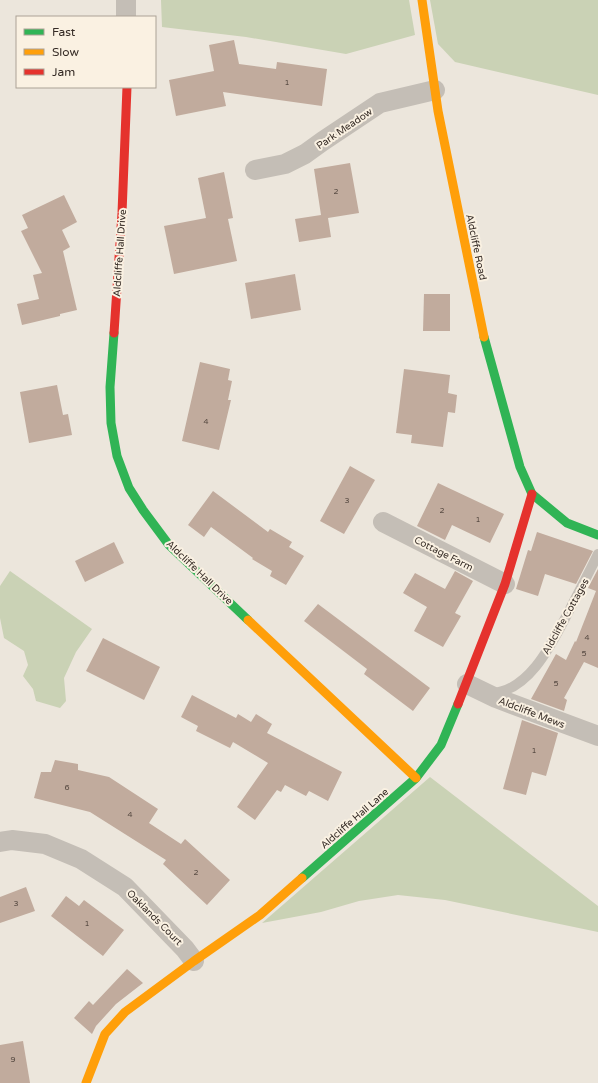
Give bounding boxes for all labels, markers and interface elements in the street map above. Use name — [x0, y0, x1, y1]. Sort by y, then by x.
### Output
legend — [16, 16, 156, 88]
text: Fast — [52, 25, 76, 39]
text: Slow — [52, 45, 79, 59]
text: Jam — [52, 65, 75, 79]
house number: 1 — [284, 78, 290, 87]
street label: Park Meadow — [314, 106, 375, 152]
house number: 2 — [333, 187, 339, 196]
street label: Aldcliffe Hall Drive — [111, 209, 129, 297]
street label: Aldcliffe Road — [463, 213, 489, 281]
house number: 4 — [203, 417, 209, 426]
house number: 3 — [344, 496, 350, 505]
house number: 2 — [439, 506, 445, 515]
house number: 1 — [475, 515, 481, 524]
street label: Cottage Farm — [412, 534, 475, 574]
street label: Aldcliffe Hall Drive — [164, 538, 235, 608]
street label: Aldcliffe Cottages — [540, 576, 592, 657]
house number: 4 — [584, 633, 590, 642]
house number: 5 — [581, 649, 587, 658]
house number: 5 — [553, 679, 559, 688]
street label: Aldcliffe Mews — [497, 695, 567, 731]
house number: 1 — [531, 746, 537, 755]
house number: 6 — [64, 783, 70, 792]
street label: Aldcliffe Hall Lane — [318, 786, 391, 852]
house number: 4 — [127, 810, 133, 819]
house number: 2 — [193, 868, 199, 877]
street label: Oaklands Court — [124, 887, 185, 948]
house number: 3 — [13, 899, 19, 908]
house number: 1 — [84, 919, 90, 928]
house number: 9 — [10, 1055, 16, 1064]

